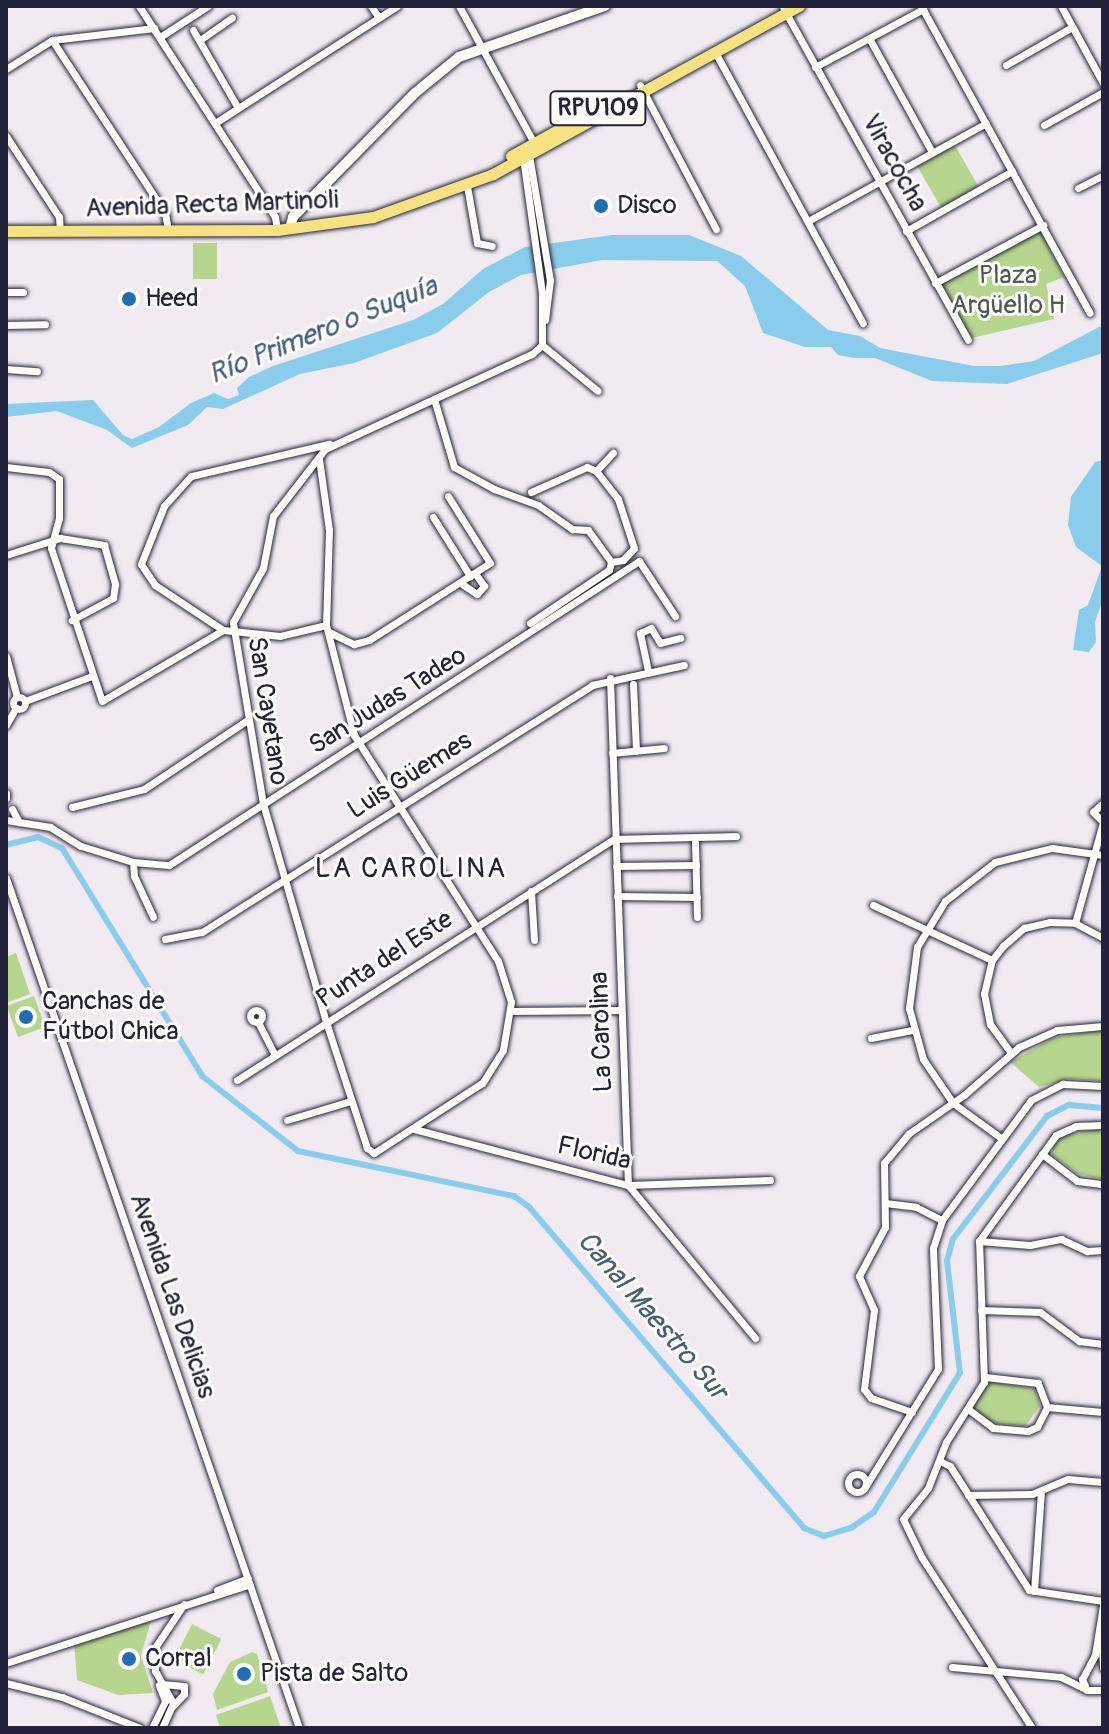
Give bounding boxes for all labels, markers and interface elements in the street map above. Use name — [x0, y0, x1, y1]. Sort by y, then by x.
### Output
road number: RPU109 — [548, 88, 648, 128]
street label: Viracocha — [855, 109, 933, 217]
street label: Avenida Recta Martinoli — [85, 185, 339, 225]
place label: Disco — [617, 190, 677, 222]
marker: Disco — [592, 197, 610, 215]
park label: Plaza Argüello H — [951, 260, 1065, 322]
water label: Río Primero o Suquía — [204, 270, 442, 392]
place label: Heed — [145, 283, 199, 315]
marker: Heed — [120, 290, 138, 308]
street label: San Cayetano — [240, 635, 294, 787]
street label: San Judas Tadeo — [304, 640, 472, 762]
street label: Luis Güemes — [342, 726, 478, 826]
district label: LA CAROLINA — [315, 852, 507, 886]
street label: Punta del Este — [311, 904, 459, 1016]
street label: La Carolina — [584, 971, 620, 1093]
place label: Canchas de Fútbol Chica — [42, 986, 179, 1048]
marker: Canchas de Fútbol Chica — [17, 1008, 35, 1026]
street label: Florida — [554, 1130, 634, 1178]
street label: Avenida Las Delicias — [122, 1189, 222, 1403]
water label: Canal Maestro Sur — [570, 1225, 734, 1407]
place label: Corral — [145, 1643, 212, 1675]
marker: Corral — [120, 1650, 138, 1668]
place label: Pista de Salto — [260, 1658, 408, 1690]
marker: Pista de Salto — [235, 1665, 253, 1683]

